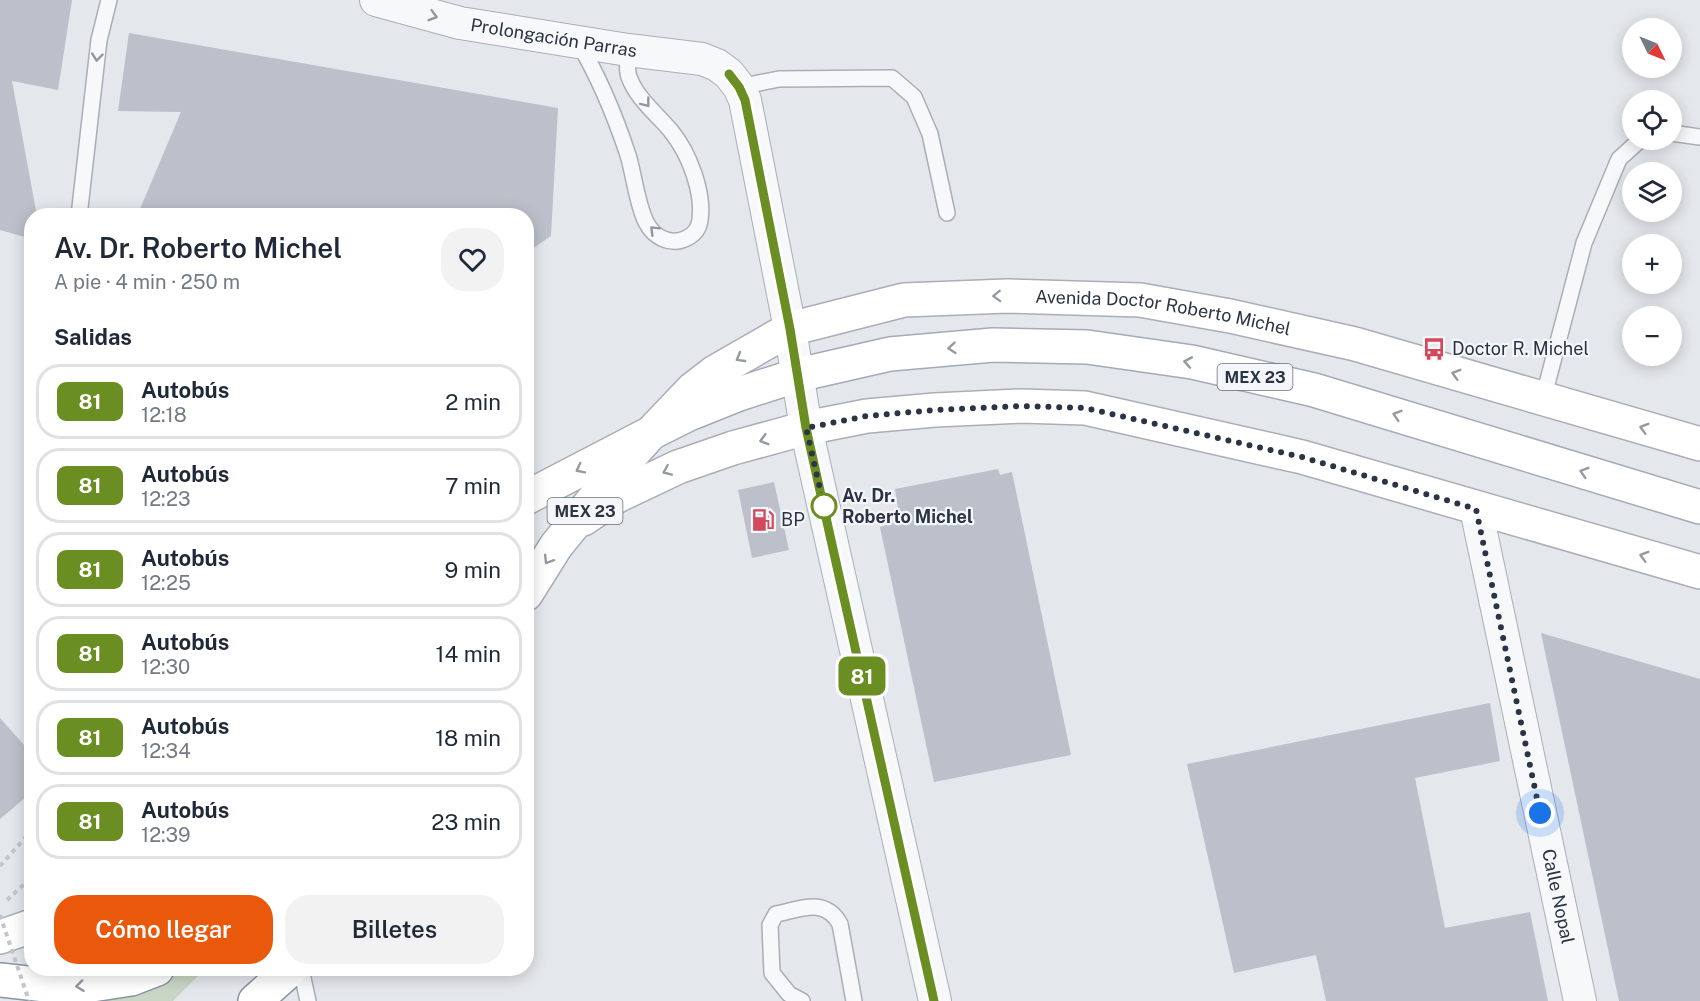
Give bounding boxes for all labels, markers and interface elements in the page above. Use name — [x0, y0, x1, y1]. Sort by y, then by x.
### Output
one-way arrow — [428, 8, 438, 21]
street label: Prolongación Parras — [469, 14, 638, 61]
north arrow — [1622, 18, 1682, 78]
map controls — [1622, 18, 1682, 366]
one-way arrow — [91, 52, 104, 61]
button: locate — [1622, 90, 1682, 150]
one-way arrow — [638, 96, 649, 107]
button: layers — [1622, 162, 1682, 222]
one-way arrow — [651, 227, 662, 238]
button: heart — [441, 228, 504, 291]
text: Av. Dr. Roberto Michel — [54, 231, 342, 264]
button: + — [1622, 234, 1682, 294]
text: A pie · 4 min · 250 m — [54, 270, 240, 294]
street label: Avenida Doctor Roberto Michel — [1035, 286, 1293, 339]
one-way arrow — [993, 290, 1002, 303]
button: − — [1622, 306, 1682, 366]
text: Salidas — [54, 324, 132, 350]
bus stop icon: Doctor R. Michel — [1421, 336, 1447, 362]
place label: Doctor R. Michel — [1452, 338, 1589, 359]
one-way arrow — [948, 341, 957, 354]
one-way arrow — [735, 350, 746, 362]
one-way arrow — [1183, 356, 1193, 368]
road number: MEX 23 — [1218, 364, 1292, 390]
one-way arrow — [1452, 369, 1462, 381]
text: Autobús — [141, 377, 229, 403]
text: 81 — [78, 389, 102, 414]
text: 2 min — [445, 389, 501, 415]
text: 12:18 — [141, 403, 187, 427]
one-way arrow — [1392, 410, 1403, 422]
one-way arrow — [1639, 423, 1650, 435]
one-way arrow — [759, 432, 769, 445]
text: Autobús — [141, 461, 229, 487]
one-way arrow — [576, 462, 587, 473]
one-way arrow — [663, 464, 674, 476]
one-way arrow — [1579, 467, 1590, 479]
text: 81 — [78, 473, 102, 498]
text: 7 min — [445, 473, 501, 499]
place label: Av. Dr. Roberto Michel — [842, 485, 973, 527]
text: 12:23 — [141, 487, 191, 511]
marker: Av. Dr. Roberto Michel — [811, 493, 837, 519]
road number: MEX 23 — [548, 498, 622, 524]
fuel station icon: BP — [750, 507, 776, 533]
place label: BP — [781, 509, 805, 530]
text: Autobús — [141, 545, 229, 571]
one-way arrow — [1639, 551, 1650, 563]
one-way arrow — [543, 554, 555, 564]
text: 81 — [78, 557, 102, 582]
text: 9 min — [445, 557, 501, 583]
text: 12:25 — [141, 571, 191, 595]
text: Autobús — [141, 629, 229, 655]
text: 81 — [78, 641, 102, 666]
text: 14 min — [436, 641, 501, 667]
text: 12:30 — [141, 655, 190, 679]
line badge: 81 — [835, 656, 889, 696]
text: 81 — [850, 664, 874, 689]
text: Autobús — [141, 713, 229, 739]
text: 81 — [78, 725, 102, 750]
text: 18 min — [435, 725, 501, 751]
text: 12:34 — [141, 739, 191, 763]
text: Autobús — [141, 797, 229, 823]
your location — [1525, 798, 1555, 828]
text: 81 — [78, 809, 102, 834]
text: 23 min — [431, 809, 501, 835]
text: 12:39 — [141, 823, 191, 847]
street label: Calle Nopal — [1538, 847, 1579, 946]
button: Cómo llegar — [54, 895, 273, 964]
button: Billetes — [285, 895, 504, 964]
one-way arrow — [75, 980, 84, 992]

